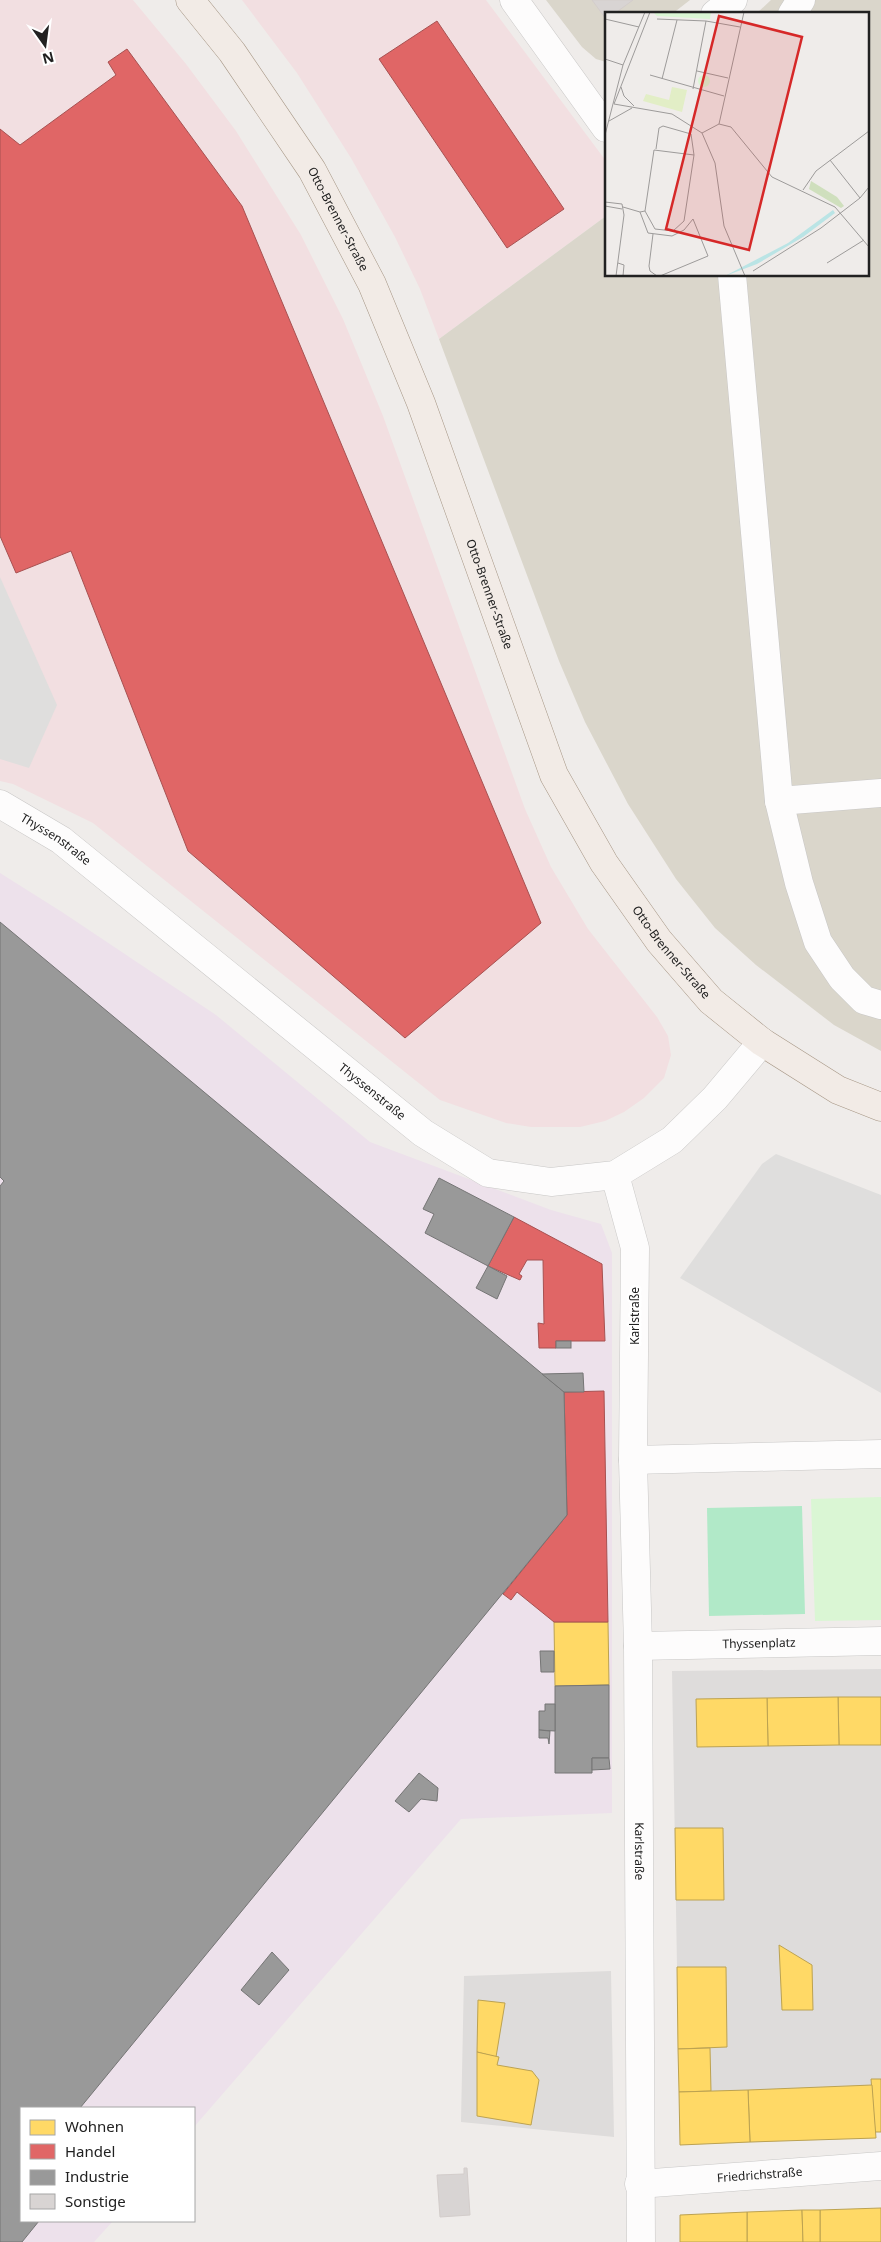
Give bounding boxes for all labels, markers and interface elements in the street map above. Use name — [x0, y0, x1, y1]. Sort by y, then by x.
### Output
inset map — [605, 12, 868, 276]
north arrow — [20, 20, 70, 70]
text: N — [40, 48, 56, 69]
street label: Otto-Brenner-Straße — [304, 164, 373, 274]
street label: Otto-Brenner-Straße — [462, 537, 517, 652]
street label: Thyssenstraße — [18, 809, 95, 869]
street label: Otto-Brenner-Straße — [629, 902, 715, 1002]
street label: Thyssenstraße — [335, 1059, 410, 1124]
street label: Karlstraße — [626, 1287, 643, 1345]
street label: Thyssenplatz — [722, 1634, 796, 1652]
street label: Karlstraße — [631, 1822, 648, 1881]
legend — [20, 2107, 195, 2222]
text: Wohnen — [65, 2116, 124, 2136]
text: Handel — [65, 2141, 115, 2161]
street label: Friedrichstraße — [716, 2163, 803, 2186]
text: Industrie — [65, 2166, 129, 2186]
text: Sonstige — [65, 2191, 126, 2211]

